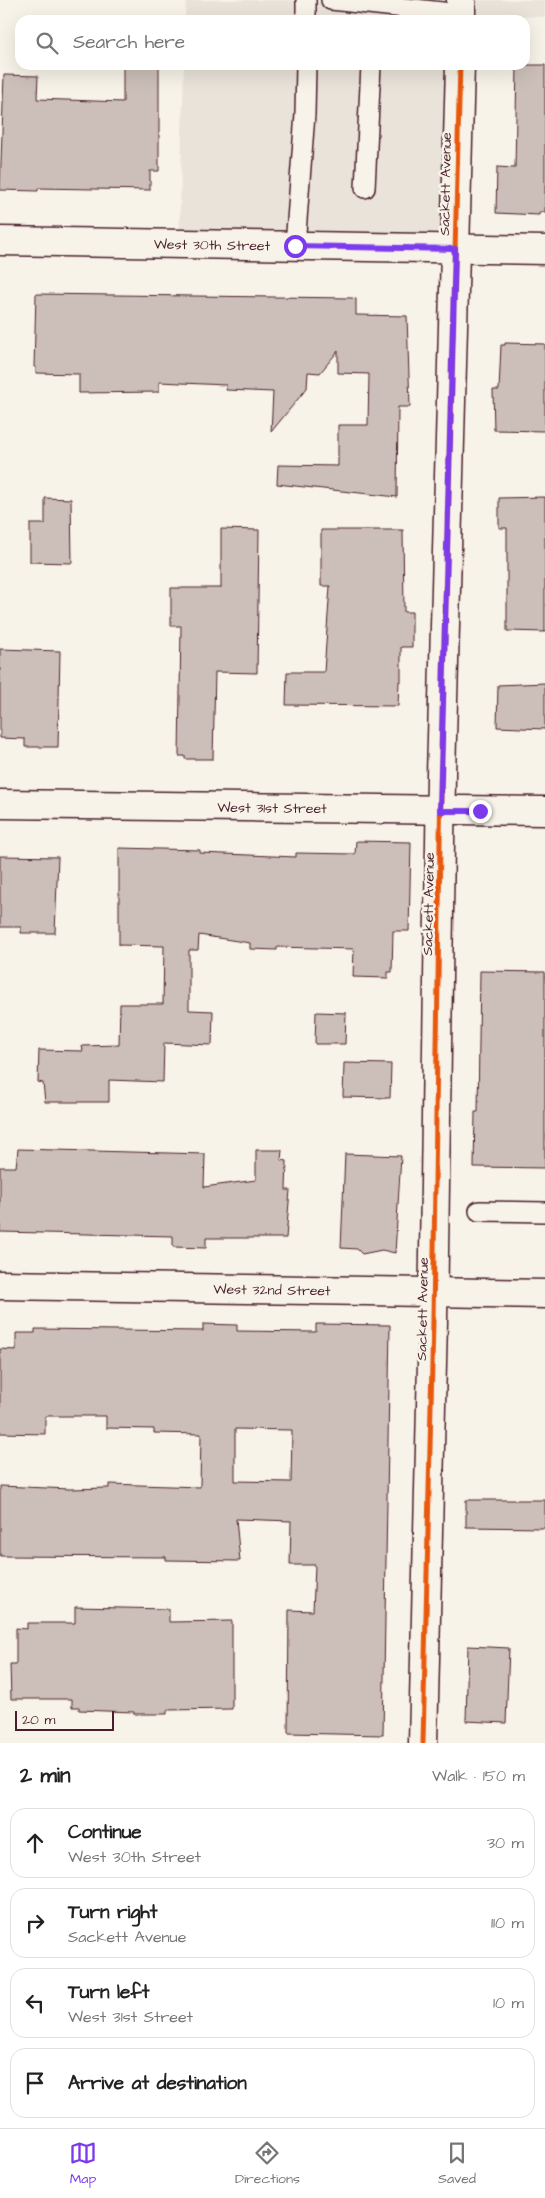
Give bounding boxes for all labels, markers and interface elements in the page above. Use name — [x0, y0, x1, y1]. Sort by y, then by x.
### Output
search box — [15, 15, 530, 70]
icon: search — [33, 29, 61, 57]
text: Search here — [73, 29, 185, 56]
street label: Sackett Avenue — [435, 132, 457, 236]
street label: West 30th Street — [154, 235, 271, 256]
route start — [284, 235, 307, 258]
street label: West 31st Street — [217, 798, 327, 819]
route end — [469, 800, 492, 823]
street label: Sackett Avenue — [418, 852, 440, 956]
street label: Sackett Avenue — [412, 1257, 434, 1361]
street label: West 32nd Street — [213, 1280, 331, 1301]
scale bar — [15, 1708, 114, 1731]
text: 20 m — [22, 1710, 55, 1730]
text: 2 min — [20, 1761, 70, 1790]
text: Walk · 150 m — [432, 1765, 525, 1787]
text: Continue — [68, 1819, 142, 1846]
icon: ahead — [21, 1829, 49, 1857]
text: 30 m — [487, 1832, 524, 1854]
text: West 30th Street — [68, 1846, 201, 1868]
text: Turn right — [68, 1899, 157, 1926]
icon: right — [21, 1909, 49, 1937]
text: 110 m — [491, 1912, 524, 1934]
text: Sackett Avenue — [68, 1926, 186, 1948]
text: Turn left — [68, 1979, 149, 2006]
icon: left — [21, 1989, 49, 2017]
text: 10 m — [493, 1992, 524, 2014]
text: West 31st Street — [68, 2006, 193, 2028]
icon: arrive — [21, 2069, 49, 2097]
text: Arrive at destination — [68, 2070, 247, 2097]
tab: Map — [69, 2139, 97, 2189]
tab: Directions — [235, 2139, 300, 2189]
tab: Saved — [438, 2139, 476, 2189]

